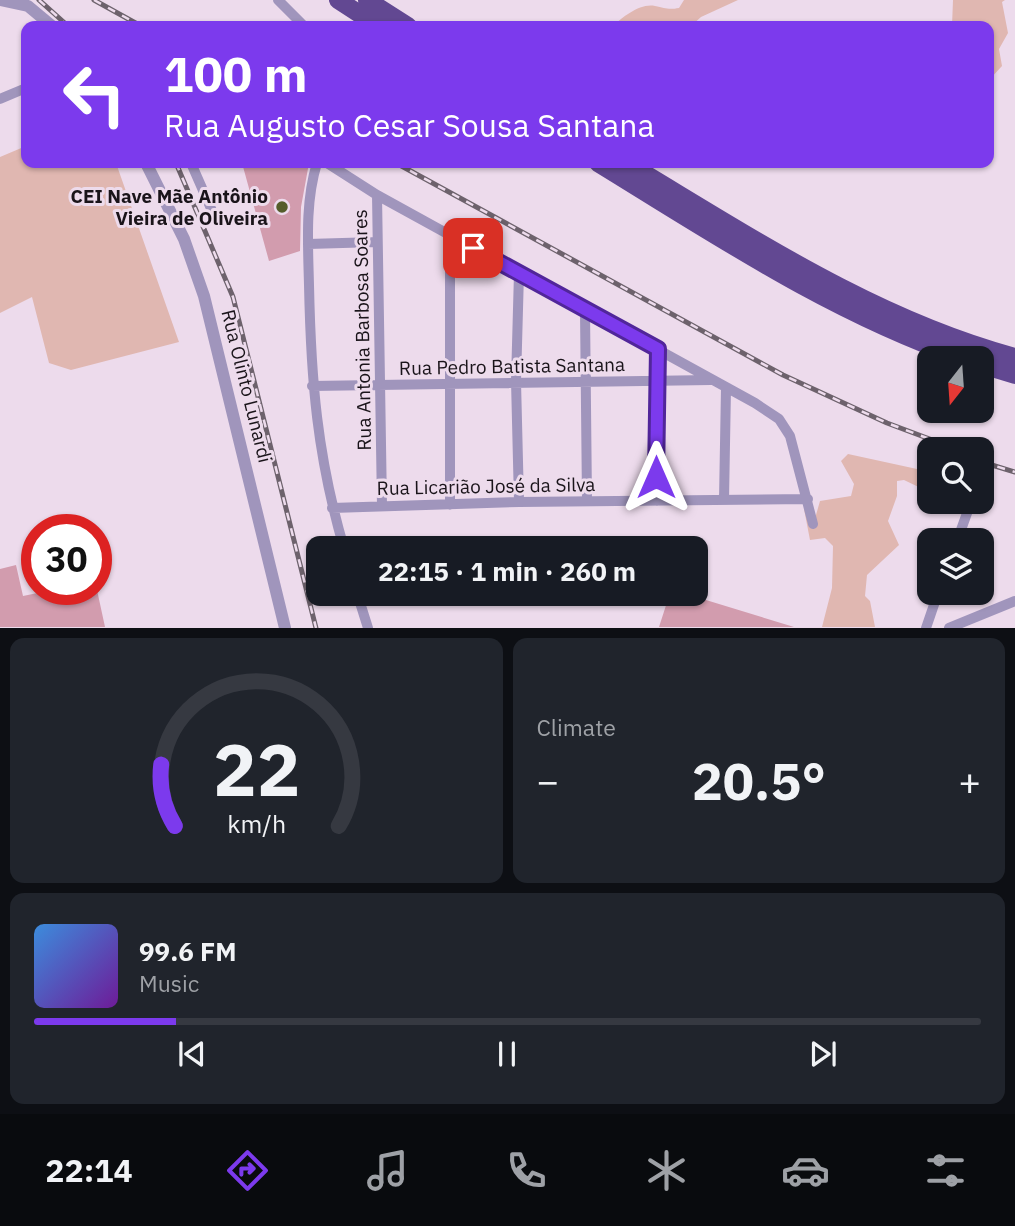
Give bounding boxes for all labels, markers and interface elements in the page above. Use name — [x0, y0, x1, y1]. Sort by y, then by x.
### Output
text: 100 m — [164, 42, 308, 105]
icon: left — [49, 49, 140, 140]
text: Rua Augusto Cesar Sousa Santana — [164, 104, 655, 146]
place label: CEI Nave Mãe Antônio Vieira de Oliveira — [71, 184, 268, 230]
marker: CEI Nave Mãe Antônio Vieira de Oliveira — [274, 199, 290, 215]
street label: Rua Antonia Barbosa Soares — [348, 209, 376, 451]
pin — [443, 218, 503, 278]
icon: arrive — [454, 229, 492, 267]
street label: Rua Olinto Lunardi — [216, 307, 278, 465]
north arrow — [917, 346, 994, 424]
map controls — [917, 346, 994, 605]
street label: Rua Pedro Batista Santana — [399, 352, 625, 380]
button: search — [917, 437, 994, 514]
position arrow — [619, 440, 693, 514]
street label: Rua Licarião José da Silva — [376, 472, 596, 500]
speed limit sign: 30 — [21, 514, 112, 605]
button: layers — [917, 528, 994, 605]
text: 22:15 · 1 min · 260 m — [378, 554, 636, 588]
text: Climate — [537, 712, 616, 742]
text: 22 — [213, 722, 300, 817]
text: 20.5° — [692, 747, 826, 814]
text: − — [537, 756, 559, 805]
text: + — [958, 756, 981, 805]
text: km/h — [227, 807, 286, 840]
text: 99.6 FM — [139, 934, 237, 968]
text: Music — [139, 968, 199, 998]
icon: previous — [173, 1035, 211, 1073]
icon: pause — [488, 1035, 526, 1073]
icon: next — [804, 1035, 842, 1073]
icon: directions — [223, 1146, 272, 1195]
icon: music — [363, 1146, 412, 1195]
icon: phone — [502, 1146, 551, 1195]
icon: climate — [642, 1146, 691, 1195]
icon: car — [781, 1146, 830, 1195]
icon: filters — [921, 1146, 970, 1195]
text: 22:14 — [45, 1149, 133, 1191]

